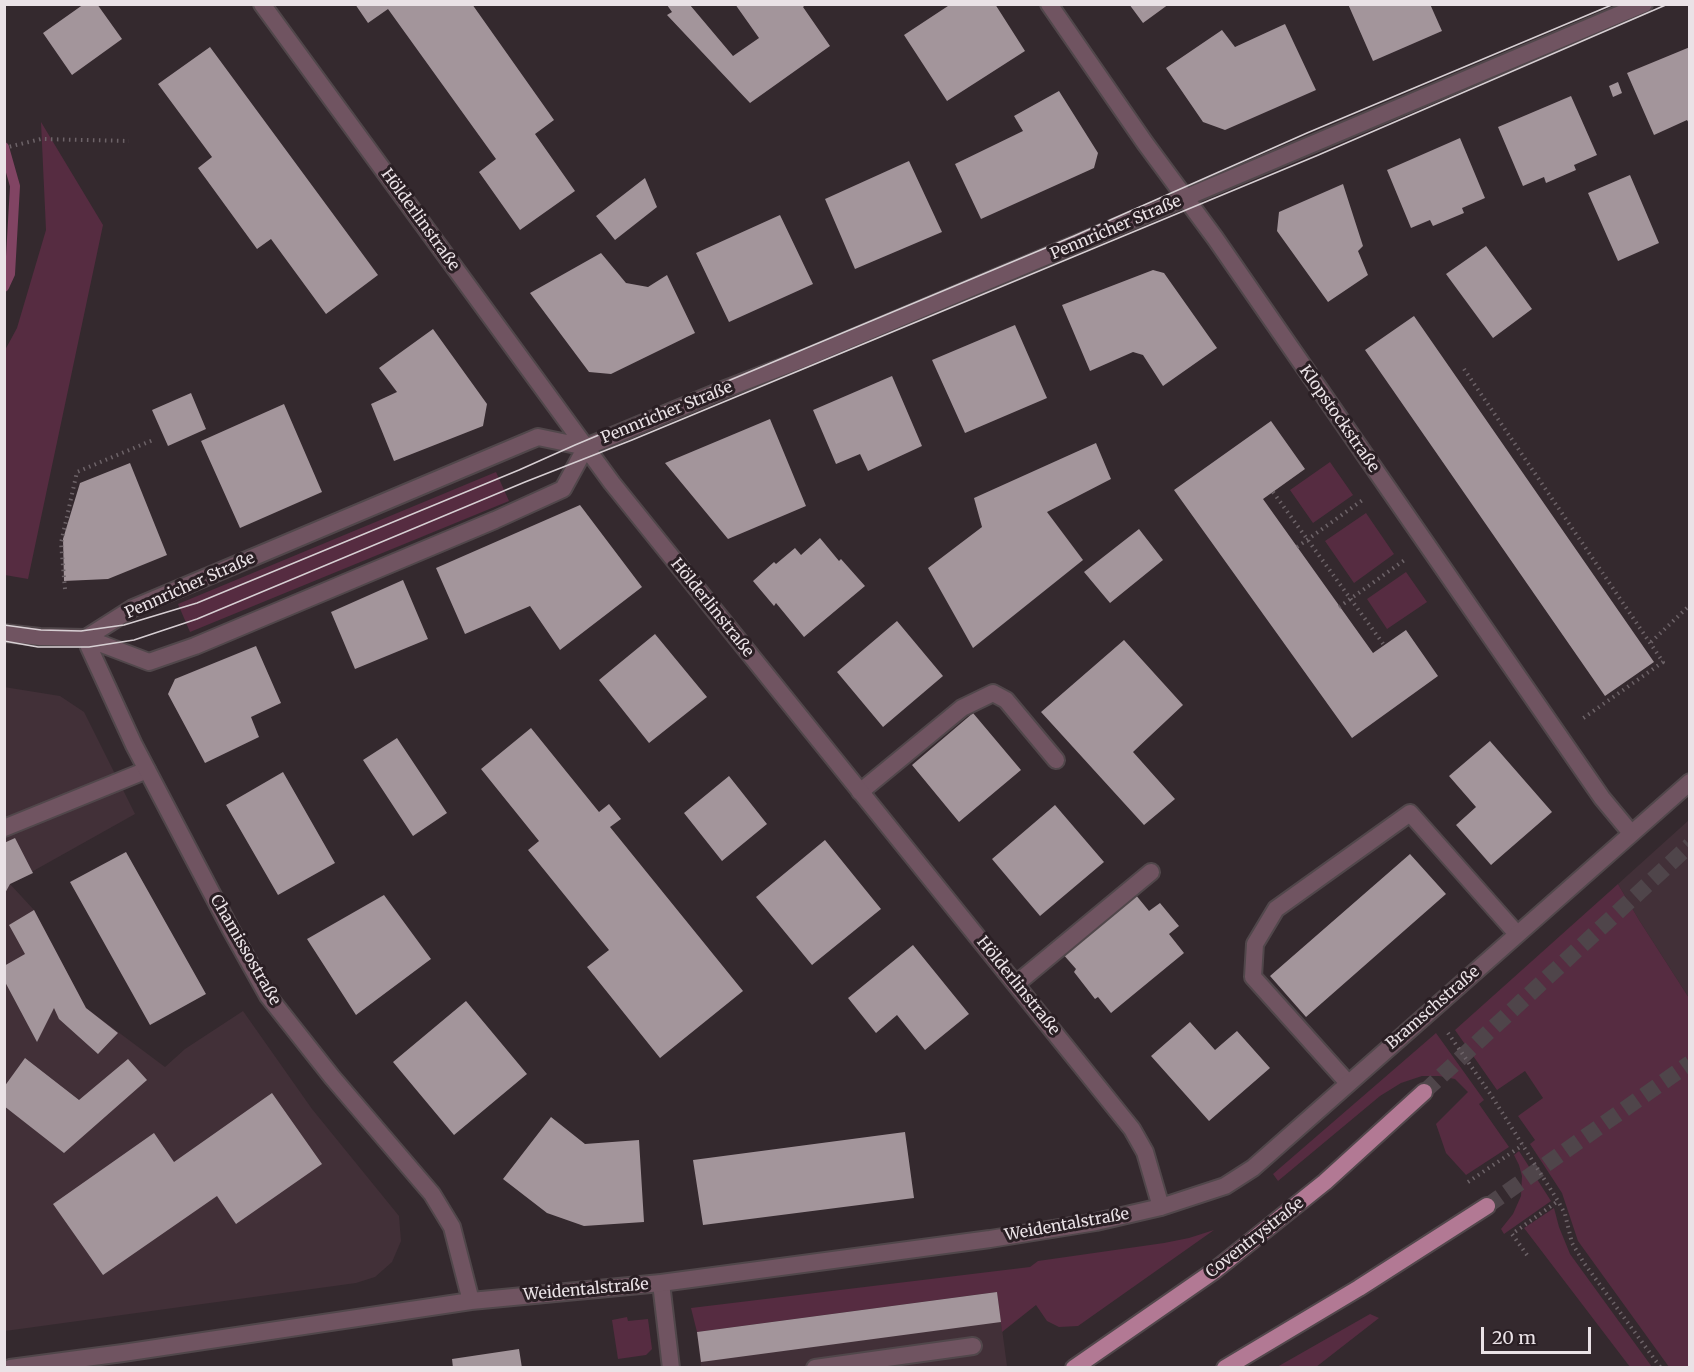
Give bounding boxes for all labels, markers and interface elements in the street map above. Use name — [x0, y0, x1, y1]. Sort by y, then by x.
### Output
street label: Hölderlinstraße — [377, 165, 463, 275]
street label: Pennricher Straße — [1048, 192, 1184, 264]
street label: Klopstockstraße — [1295, 362, 1383, 476]
street label: Pennricher Straße — [599, 378, 735, 448]
street label: Pennricher Straße — [122, 549, 258, 623]
street label: Hölderlinstraße — [666, 555, 758, 661]
street label: Chamissostraße — [206, 891, 284, 1009]
street label: Hölderlinstraße — [972, 933, 1064, 1039]
street label: Bramschstraße — [1382, 962, 1484, 1054]
street label: Coventrystraße — [1202, 1194, 1308, 1282]
street label: Weidentalstraße — [1003, 1205, 1131, 1245]
street label: Weidentalstraße — [522, 1275, 650, 1305]
scale bar — [1484, 1315, 1594, 1353]
text: 20 m — [1492, 1326, 1536, 1349]

